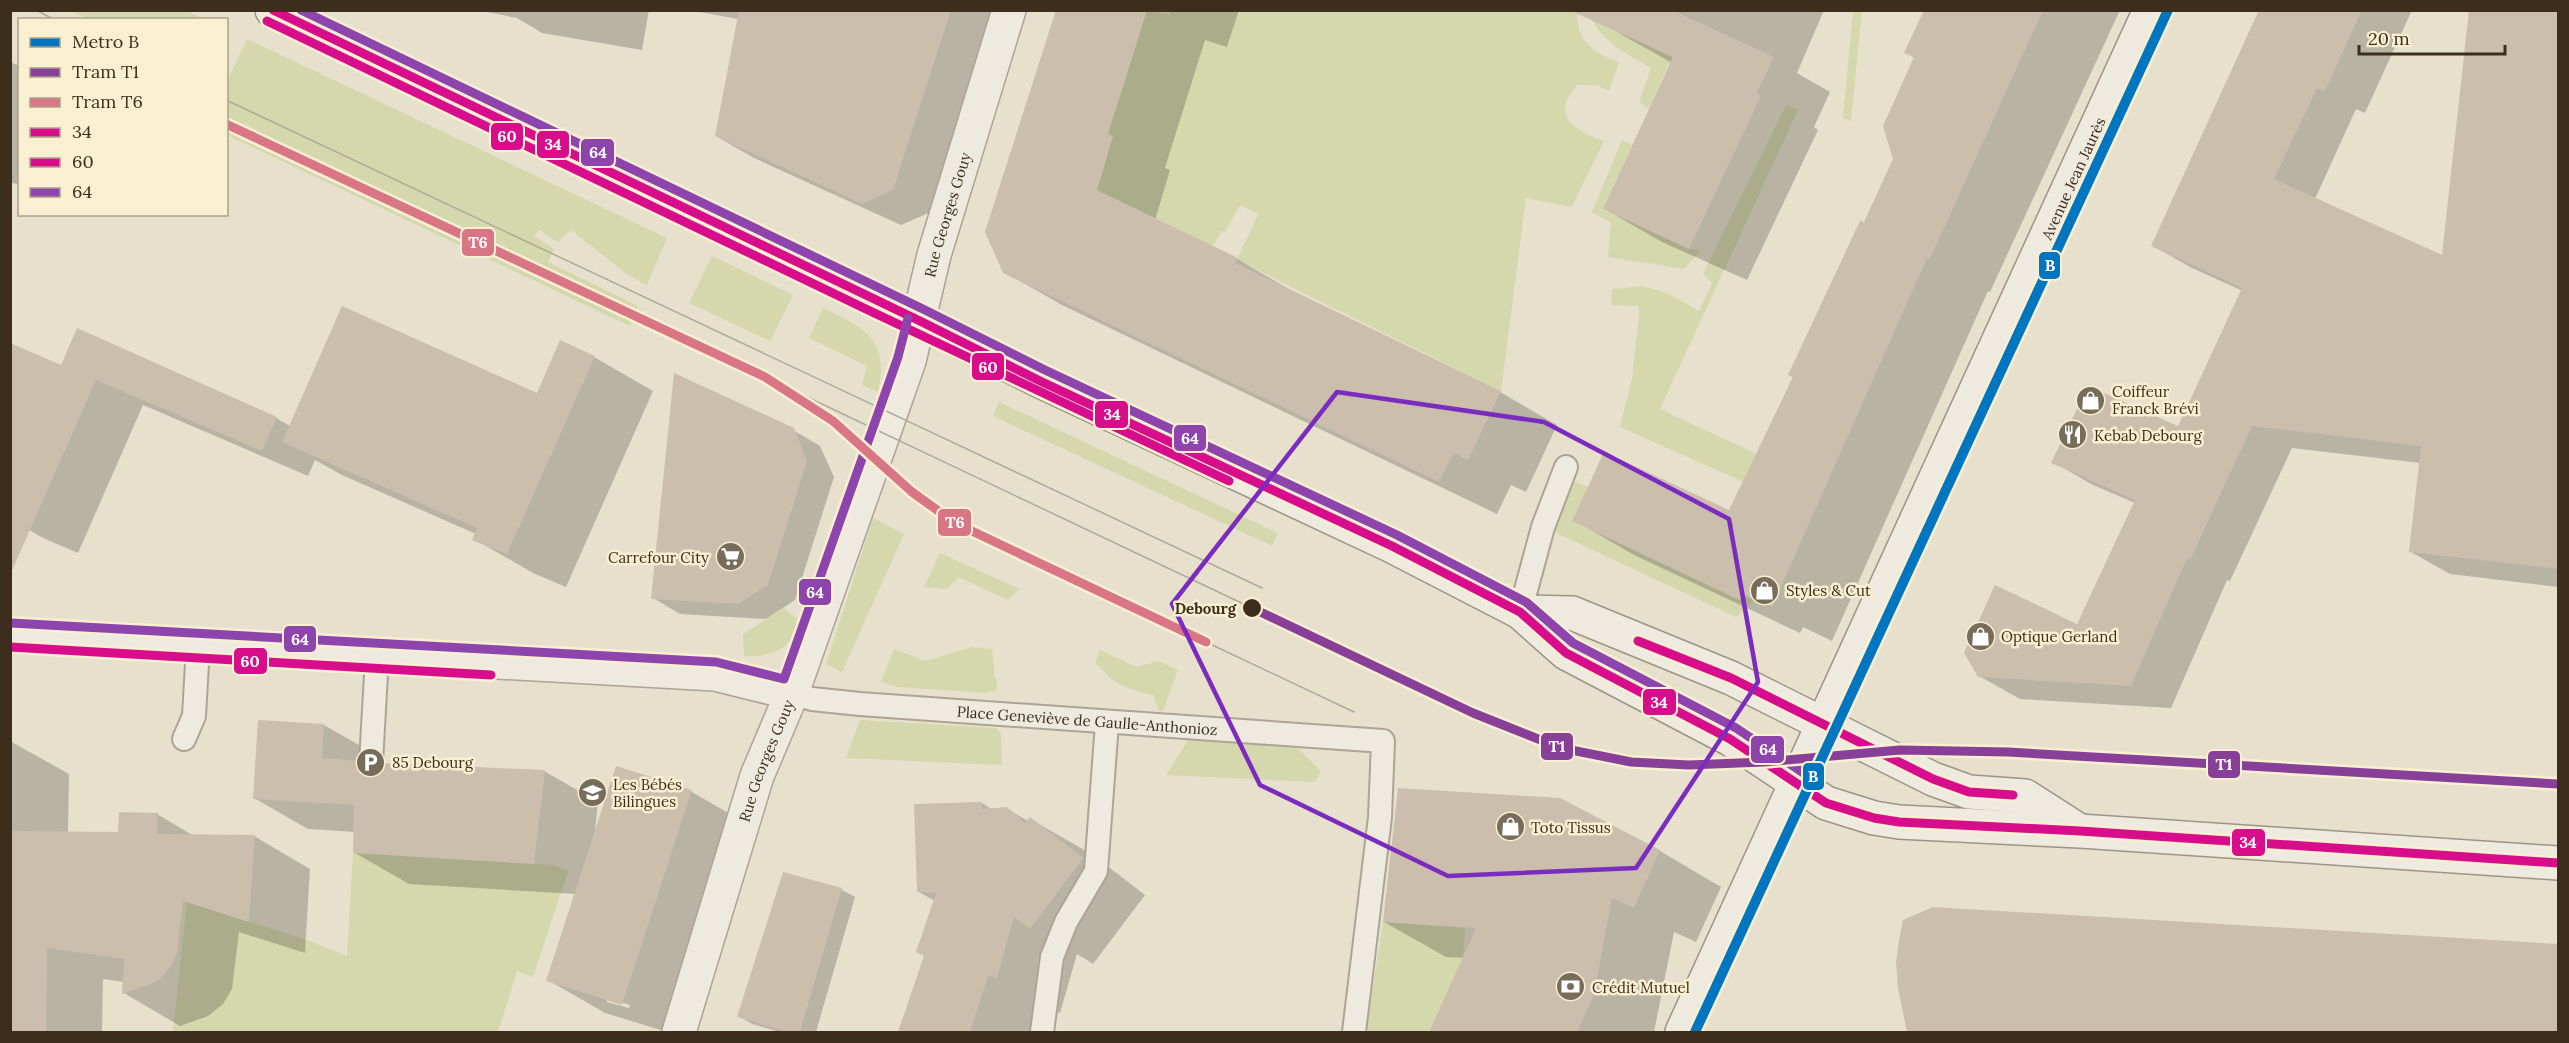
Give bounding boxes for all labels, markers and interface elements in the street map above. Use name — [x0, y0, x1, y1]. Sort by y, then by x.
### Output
legend — [18, 18, 228, 216]
scale bar — [2359, 18, 2504, 56]
text: 20 m — [2368, 27, 2410, 50]
text: Metro B — [72, 30, 139, 53]
text: Tram T1 — [72, 60, 139, 83]
text: Tram T6 — [72, 90, 143, 113]
street label: Avenue Jean Jaurès — [2036, 114, 2109, 243]
text: 34 — [72, 120, 92, 143]
line badge: 60 — [490, 122, 524, 151]
text: 60 — [497, 126, 517, 146]
line badge: 34 — [536, 130, 570, 159]
text: 34 — [544, 134, 562, 154]
line badge: 64 — [580, 138, 615, 167]
text: 64 — [589, 142, 607, 162]
text: 60 — [72, 150, 94, 173]
street label: Rue Georges Gouy — [920, 150, 974, 279]
text: 64 — [72, 180, 92, 203]
line badge: T6 — [461, 228, 495, 257]
text: T6 — [468, 232, 488, 252]
line badge: B — [2038, 251, 2061, 280]
text: B — [2045, 255, 2056, 275]
line badge: 60 — [971, 352, 1005, 381]
text: 60 — [978, 357, 998, 377]
place label: Coiffeur Franck Brévi — [2112, 382, 2199, 418]
shop icon: Coiffeur Franck Brévi — [2075, 384, 2107, 416]
line badge: 34 — [1094, 400, 1129, 429]
text: 34 — [1103, 404, 1121, 424]
restaurant icon: Kebab Debourg — [2057, 419, 2089, 451]
line badge: 64 — [1173, 424, 1207, 452]
place label: Kebab Debourg — [2094, 426, 2202, 445]
text: 64 — [1181, 428, 1199, 448]
line badge: T6 — [937, 508, 972, 537]
text: T6 — [945, 512, 965, 532]
supermarket icon: Carrefour City — [714, 541, 746, 573]
place label: Carrefour City — [608, 548, 709, 567]
shop icon: Styles & Cut — [1749, 574, 1781, 606]
line badge: 64 — [798, 578, 832, 606]
place label: Styles & Cut — [1786, 581, 1871, 600]
text: 64 — [806, 582, 824, 602]
marker: Debourg — [1241, 597, 1263, 619]
place label: Debourg — [1175, 599, 1237, 618]
shop icon: Optique Gerland — [1964, 620, 1996, 652]
line badge: 64 — [283, 625, 317, 653]
place label: Optique Gerland — [2001, 627, 2117, 646]
text: 64 — [291, 629, 309, 649]
line badge: 60 — [233, 647, 268, 675]
text: 60 — [240, 651, 260, 671]
line badge: 34 — [1642, 688, 1677, 716]
text: 34 — [1650, 692, 1668, 712]
street label: Rue Georges Gouy — [734, 697, 798, 824]
street label: Place Geneviève de Gaulle-Anthonioz — [956, 701, 1218, 739]
line badge: T1 — [1540, 732, 1574, 761]
line badge: 64 — [1750, 735, 1785, 764]
text: T1 — [1549, 736, 1565, 756]
text: 64 — [1759, 739, 1777, 759]
parking icon: 85 Debourg — [355, 746, 387, 778]
line badge: T1 — [2207, 750, 2241, 779]
place label: 85 Debourg — [392, 753, 474, 772]
text: T1 — [2216, 754, 2232, 774]
line badge: B — [1802, 762, 1825, 791]
text: B — [1808, 766, 1819, 786]
place label: Les Bébés Bilingues — [613, 775, 682, 811]
school or university icon: Les Bébés Bilingues — [576, 777, 608, 809]
shop icon: Toto Tissus — [1494, 811, 1526, 843]
place label: Toto Tissus — [1531, 818, 1611, 837]
line badge: 34 — [2231, 828, 2266, 857]
text: 34 — [2239, 832, 2257, 852]
bank icon: Crédit Mutuel — [1555, 971, 1587, 1003]
place label: Crédit Mutuel — [1592, 978, 1690, 997]

